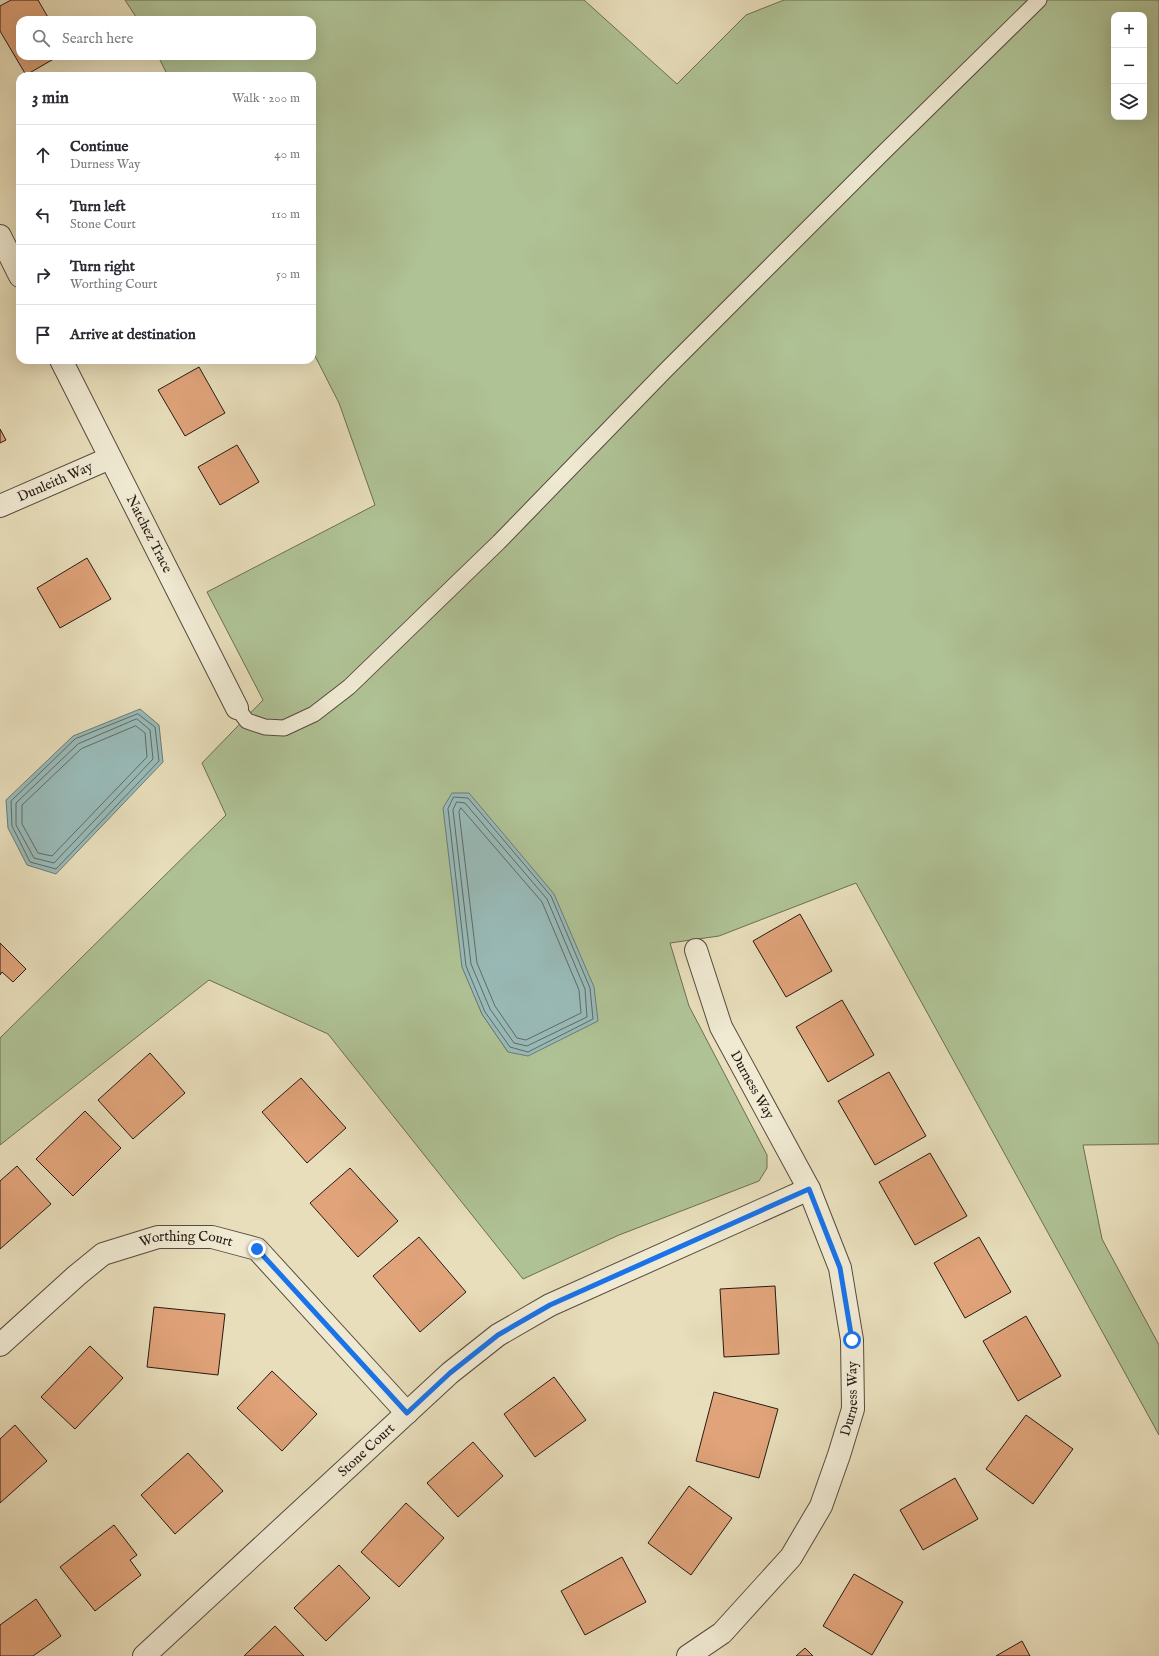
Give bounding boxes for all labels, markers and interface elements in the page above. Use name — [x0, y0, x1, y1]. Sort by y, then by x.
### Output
map controls — [1111, 12, 1147, 120]
button: + — [1111, 12, 1147, 48]
search box — [16, 16, 316, 60]
icon: search — [30, 27, 52, 49]
text: Search here — [62, 29, 133, 48]
button: − — [1111, 48, 1147, 84]
button: layers — [1111, 84, 1147, 120]
text: 3 min — [32, 88, 69, 109]
text: Walk · 200 m — [232, 90, 300, 107]
text: Continue — [70, 137, 128, 156]
icon: ahead — [32, 144, 54, 166]
text: 40 m — [274, 146, 300, 163]
text: Durness Way — [70, 156, 140, 173]
text: Turn left — [70, 197, 126, 216]
icon: left — [32, 204, 54, 226]
text: 110 m — [271, 206, 300, 223]
text: Stone Court — [70, 216, 136, 233]
text: Turn right — [70, 257, 135, 276]
icon: right — [32, 264, 54, 286]
text: 50 m — [276, 266, 300, 283]
text: Worthing Court — [70, 276, 157, 293]
icon: arrive — [32, 324, 54, 346]
text: Arrive at destination — [70, 325, 196, 344]
street label: Dunleith Way — [14, 458, 96, 506]
street label: Natchez Trace — [122, 492, 176, 576]
street label: Durness Way — [726, 1048, 778, 1123]
street label: Worthing Court — [137, 1227, 235, 1251]
route end — [248, 1240, 266, 1258]
route start — [843, 1331, 861, 1349]
street label: Durness Way — [836, 1361, 863, 1438]
street label: Stone Court — [334, 1419, 399, 1481]

